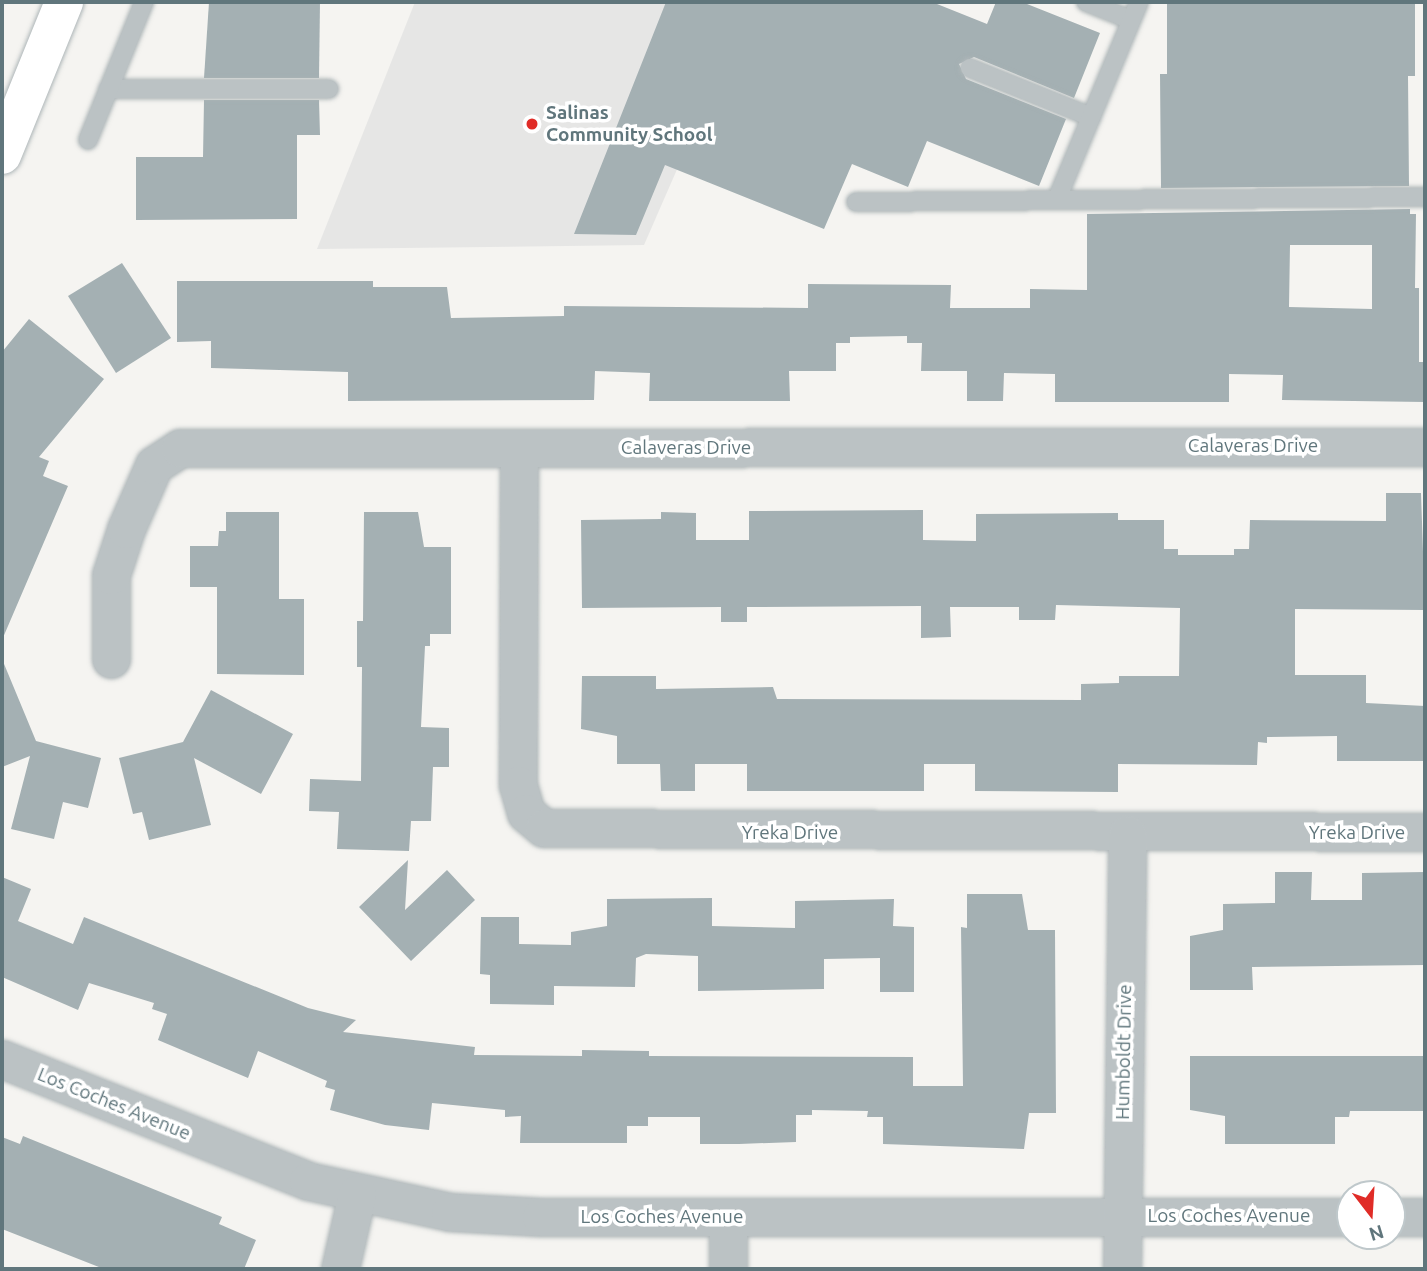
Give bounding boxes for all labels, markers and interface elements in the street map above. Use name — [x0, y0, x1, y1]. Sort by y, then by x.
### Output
place label: Salinas Community School — [546, 102, 712, 146]
marker: Salinas Community School — [524, 116, 540, 132]
street label: Calaveras Drive — [1188, 435, 1318, 457]
street label: Calaveras Drive — [621, 437, 751, 459]
street label: Yreka Drive — [742, 822, 838, 844]
street label: Yreka Drive — [1309, 822, 1405, 844]
street label: Humboldt Drive — [1111, 984, 1137, 1120]
street label: Los Coches Avenue — [34, 1063, 194, 1145]
north arrow — [1336, 1180, 1406, 1250]
street label: Los Coches Avenue — [1148, 1205, 1310, 1227]
street label: Los Coches Avenue — [581, 1206, 743, 1228]
text: N — [1367, 1221, 1387, 1246]

